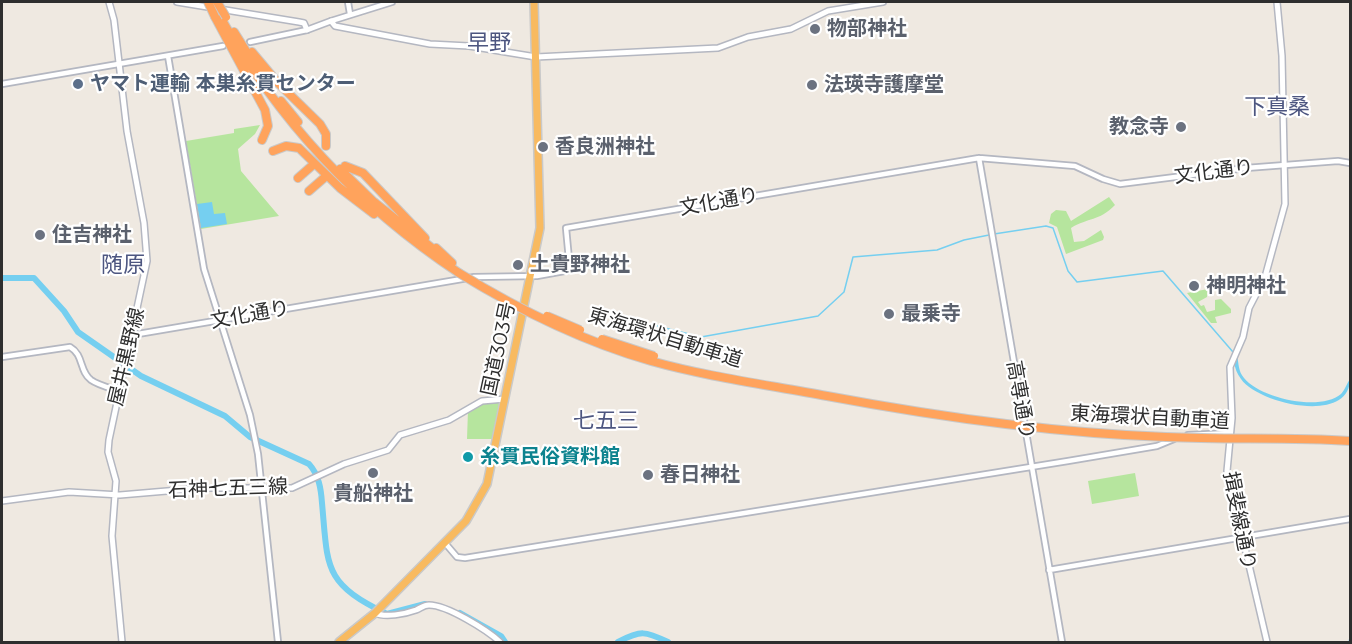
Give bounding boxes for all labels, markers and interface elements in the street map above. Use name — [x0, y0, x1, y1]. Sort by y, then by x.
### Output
place label: 物部神社 — [827, 17, 907, 41]
marker: 物部神社 — [808, 22, 822, 36]
district label: 早野 — [467, 31, 511, 57]
place label: ヤマト運輸 本巣糸貫センター — [90, 72, 356, 96]
place label: 法瑛寺護摩堂 — [824, 73, 944, 97]
marker: ヤマト運輸 本巣糸貫センター — [71, 77, 85, 91]
marker: 法瑛寺護摩堂 — [805, 78, 819, 92]
district label: 下真桑 — [1244, 95, 1310, 121]
place label: 教念寺 — [1109, 115, 1169, 139]
marker: 教念寺 — [1174, 120, 1188, 134]
place label: 香良洲神社 — [555, 135, 655, 159]
marker: 香良洲神社 — [536, 140, 550, 154]
street label: 文化通り — [1173, 155, 1255, 189]
street label: 文化通り — [678, 183, 760, 221]
place label: 住吉神社 — [52, 223, 132, 247]
marker: 住吉神社 — [33, 228, 47, 242]
district label: 随原 — [101, 253, 145, 279]
place label: 土貴野神社 — [530, 253, 630, 277]
marker: 土貴野神社 — [511, 258, 525, 272]
place label: 神明神社 — [1206, 274, 1286, 298]
marker: 神明神社 — [1187, 279, 1201, 293]
street label: 文化通り — [209, 296, 291, 334]
street label: 国道303号 — [477, 300, 521, 398]
place label: 最乗寺 — [901, 302, 961, 326]
street label: 東海環状自動車道 — [585, 303, 745, 373]
street label: 屋井黒野線 — [104, 306, 150, 408]
marker: 最乗寺 — [882, 307, 896, 321]
street label: 高専通り — [1001, 359, 1039, 441]
street label: 東海環状自動車道 — [1069, 402, 1231, 434]
district label: 七五三 — [573, 409, 639, 435]
place label: 糸貫民俗資料館 — [480, 445, 620, 469]
marker: 糸貫民俗資料館 — [461, 450, 475, 464]
place label: 春日神社 — [660, 463, 740, 487]
marker: 貴船神社 — [366, 466, 380, 480]
marker: 春日神社 — [641, 468, 655, 482]
street label: 揖斐線通り — [1218, 470, 1260, 572]
street label: 石神七五三線 — [168, 475, 288, 503]
place label: 貴船神社 — [333, 482, 413, 506]

